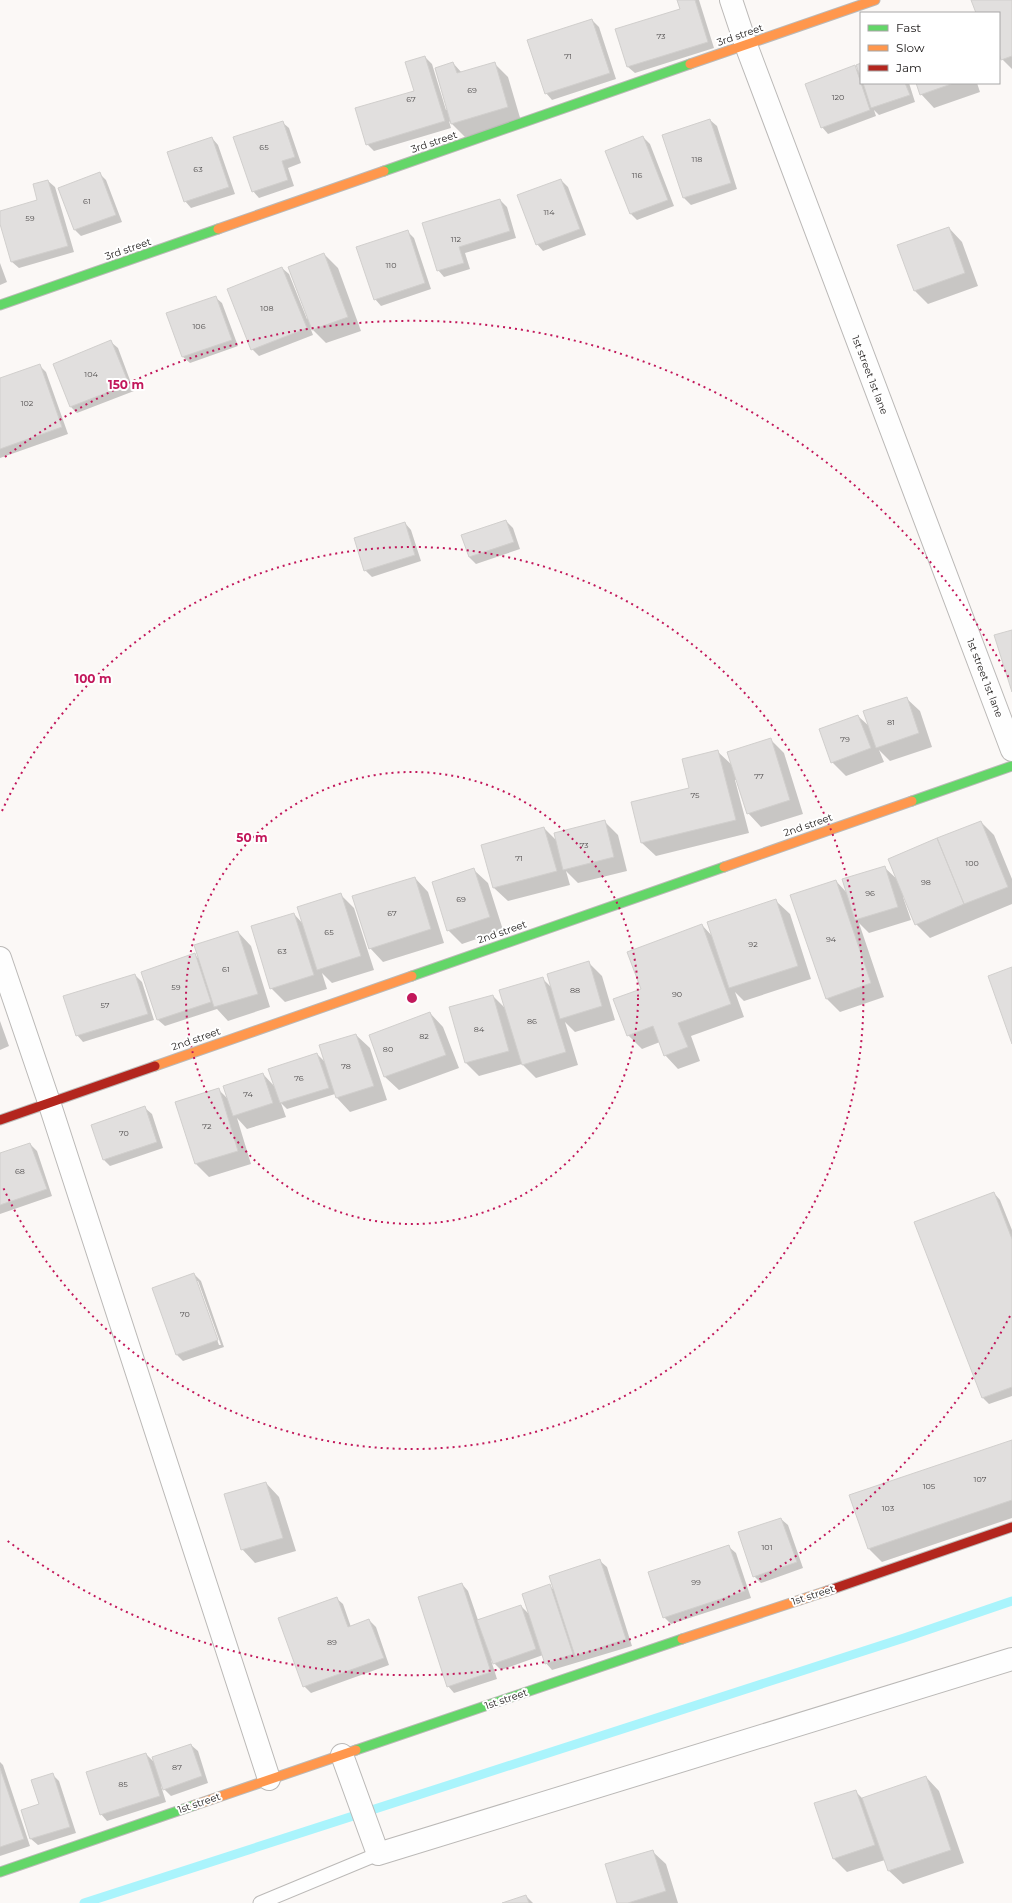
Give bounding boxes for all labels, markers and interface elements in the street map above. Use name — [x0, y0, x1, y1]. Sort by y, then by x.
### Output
legend — [860, 12, 1000, 84]
text: Fast — [896, 20, 921, 35]
street label: 3rd street — [715, 21, 765, 49]
house number: 73 — [656, 31, 666, 41]
text: Slow — [896, 40, 925, 55]
house number: 71 — [564, 51, 572, 61]
text: Jam — [895, 60, 922, 75]
house number: 69 — [467, 85, 477, 95]
house number: 120 — [832, 92, 844, 102]
house number: 67 — [406, 94, 416, 104]
street label: 3rd street — [409, 128, 459, 156]
house number: 65 — [259, 142, 269, 152]
house number: 118 — [692, 154, 702, 164]
house number: 63 — [193, 164, 203, 174]
house number: 116 — [632, 170, 642, 180]
house number: 61 — [83, 196, 91, 206]
house number: 114 — [543, 207, 555, 217]
house number: 59 — [25, 213, 35, 223]
house number: 112 — [451, 234, 462, 244]
street label: 3rd street — [103, 235, 153, 263]
house number: 110 — [385, 260, 397, 270]
house number: 108 — [260, 303, 274, 313]
house number: 106 — [192, 321, 206, 331]
street label: 1st street 1st lane — [849, 334, 891, 416]
house number: 104 — [84, 369, 98, 379]
text: 150 m — [108, 377, 144, 392]
house number: 102 — [21, 398, 34, 408]
street label: 1st street 1st lane — [964, 637, 1006, 719]
text: 100 m — [75, 671, 111, 686]
house number: 81 — [887, 717, 895, 727]
house number: 79 — [840, 734, 850, 744]
house number: 77 — [754, 771, 764, 781]
house number: 75 — [690, 790, 700, 800]
street label: 2nd street — [782, 811, 834, 839]
text: 50 m — [236, 830, 268, 845]
house number: 73 — [579, 840, 589, 850]
house number: 71 — [515, 853, 523, 863]
house number: 100 — [965, 858, 979, 868]
house number: 98 — [921, 877, 931, 887]
house number: 96 — [865, 888, 875, 898]
house number: 69 — [456, 894, 466, 904]
house number: 67 — [387, 908, 397, 918]
street label: 2nd street — [476, 918, 528, 946]
house number: 65 — [324, 927, 334, 937]
house number: 94 — [826, 934, 837, 944]
house number: 92 — [748, 939, 758, 949]
house number: 63 — [277, 946, 287, 956]
house number: 61 — [222, 964, 230, 974]
house number: 59 — [171, 982, 181, 992]
house number: 88 — [570, 985, 580, 995]
house number: 90 — [672, 989, 682, 999]
centre of rings — [405, 991, 419, 1005]
house number: 57 — [100, 1000, 110, 1010]
house number: 86 — [527, 1016, 537, 1026]
house number: 84 — [474, 1024, 485, 1034]
street label: 2nd street — [170, 1025, 222, 1053]
house number: 82 — [419, 1031, 429, 1041]
house number: 80 — [383, 1044, 393, 1054]
house number: 78 — [341, 1061, 351, 1071]
house number: 76 — [294, 1073, 304, 1083]
house number: 74 — [243, 1089, 253, 1099]
house number: 72 — [202, 1121, 212, 1131]
house number: 70 — [119, 1128, 129, 1138]
house number: 68 — [15, 1166, 25, 1176]
house number: 70 — [180, 1309, 190, 1319]
house number: 107 — [974, 1474, 987, 1484]
house number: 105 — [923, 1481, 936, 1491]
house number: 103 — [882, 1503, 895, 1513]
house number: 101 — [761, 1542, 773, 1552]
house number: 99 — [691, 1577, 701, 1587]
street label: 1st street — [790, 1582, 836, 1608]
house number: 89 — [327, 1637, 337, 1647]
street label: 1st street — [483, 1686, 529, 1712]
house number: 87 — [172, 1762, 182, 1772]
house number: 85 — [118, 1779, 128, 1789]
street label: 1st street — [176, 1790, 222, 1816]

